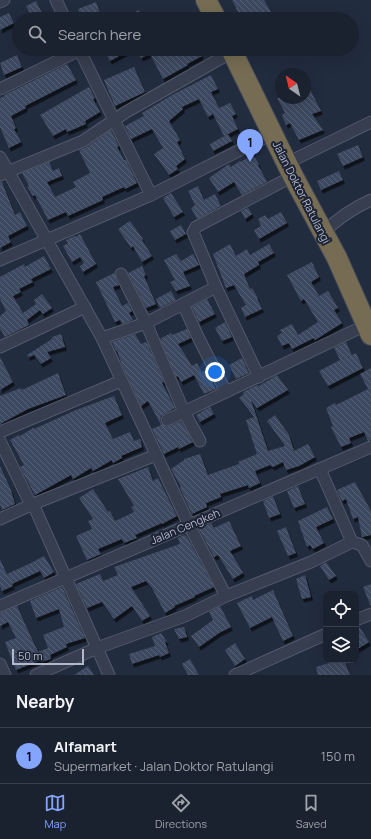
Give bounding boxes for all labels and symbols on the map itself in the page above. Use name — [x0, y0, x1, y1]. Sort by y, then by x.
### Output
north arrow — [275, 68, 311, 104]
pin: 1 — [237, 129, 263, 162]
street label: Jalan Doktor Ratulangi — [270, 138, 334, 246]
your location — [205, 362, 225, 382]
street label: Jalan Cengkeh — [148, 505, 222, 547]
scale bar — [12, 647, 84, 666]

